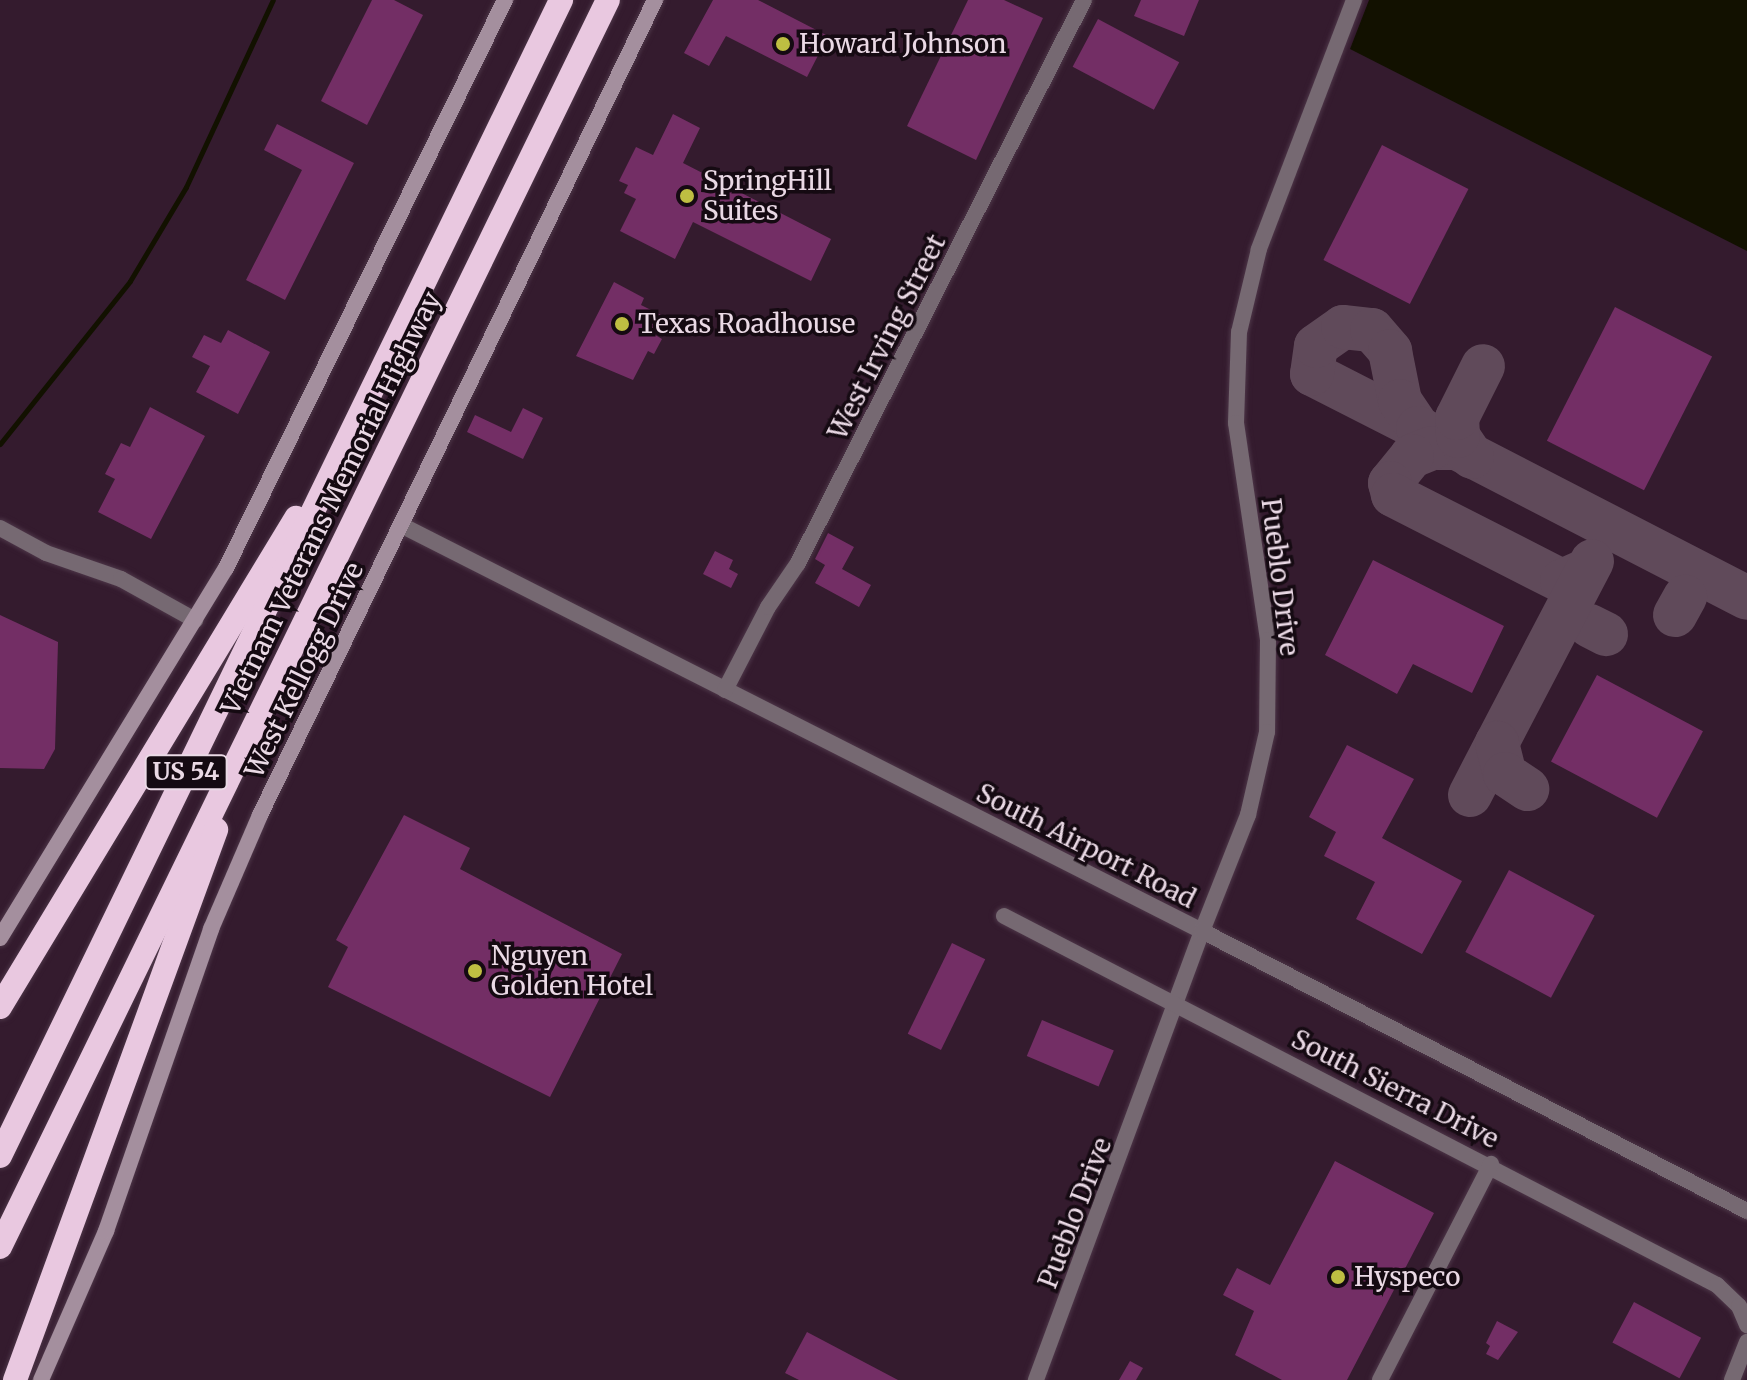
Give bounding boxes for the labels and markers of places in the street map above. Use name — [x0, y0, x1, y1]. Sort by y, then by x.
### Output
place label: Howard Johnson — [799, 28, 1006, 60]
marker: Howard Johnson — [774, 35, 792, 53]
place label: SpringHill Suites — [703, 165, 832, 226]
marker: SpringHill Suites — [678, 187, 696, 205]
place label: Texas Roadhouse — [638, 308, 855, 340]
marker: Texas Roadhouse — [613, 315, 631, 333]
place label: Nguyen Golden Hotel — [491, 940, 653, 1002]
marker: Nguyen Golden Hotel — [466, 962, 484, 980]
place label: Hyspeco — [1354, 1261, 1460, 1293]
marker: Hyspeco — [1329, 1268, 1347, 1286]

